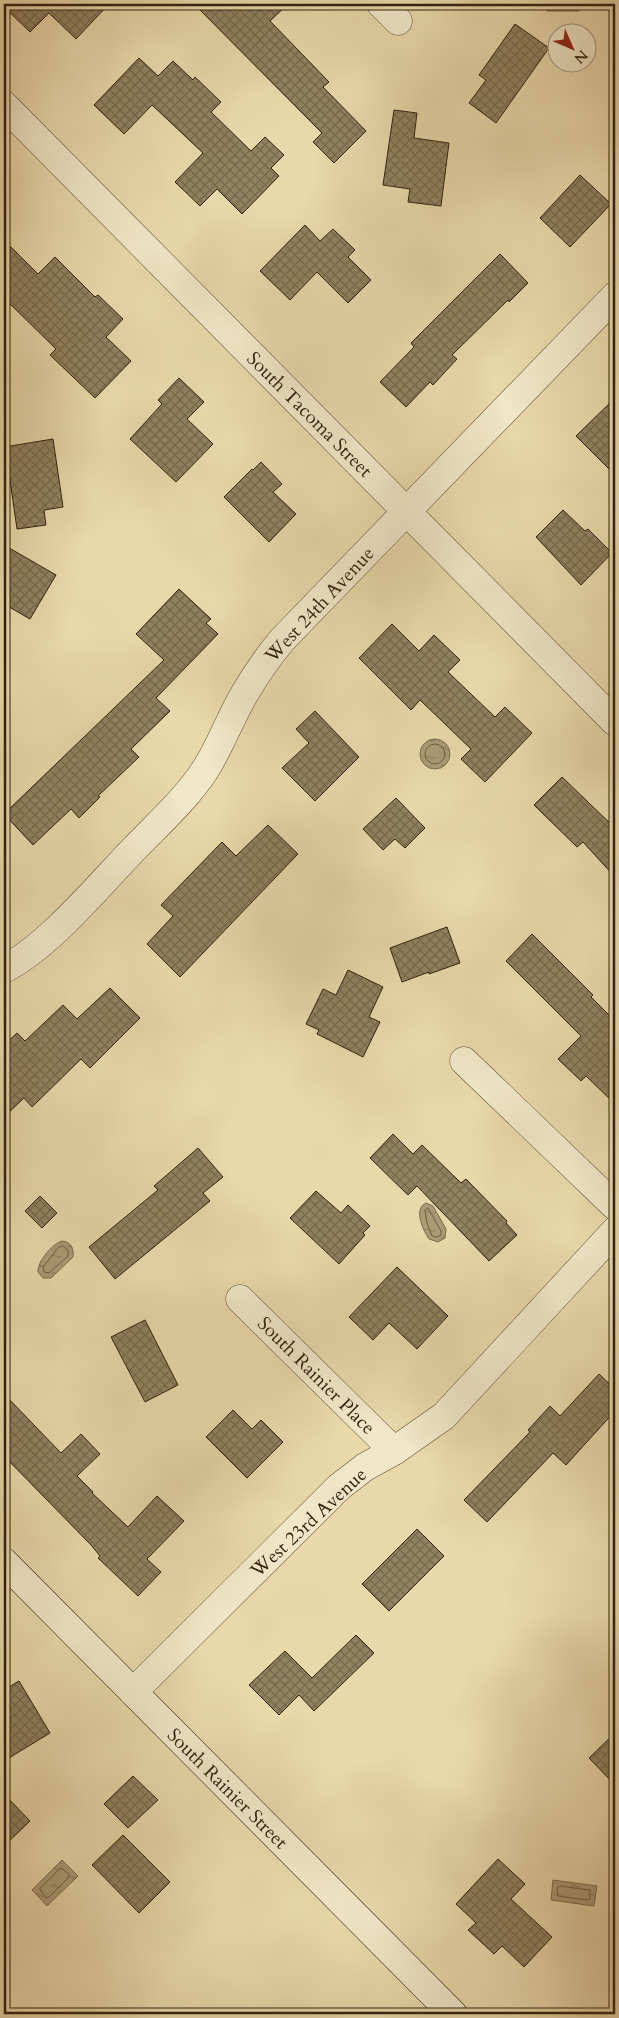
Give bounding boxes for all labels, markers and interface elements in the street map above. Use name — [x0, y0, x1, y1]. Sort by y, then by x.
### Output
north arrow — [546, 22, 596, 72]
text: N — [570, 46, 592, 68]
street label: South Tacoma Street — [241, 346, 378, 483]
street label: West 24th Avenue — [258, 541, 380, 669]
street label: South Rainier Place — [252, 1311, 381, 1440]
street label: West 23rd Avenue — [244, 1462, 373, 1584]
street label: South Rainier Street — [161, 1723, 293, 1855]

